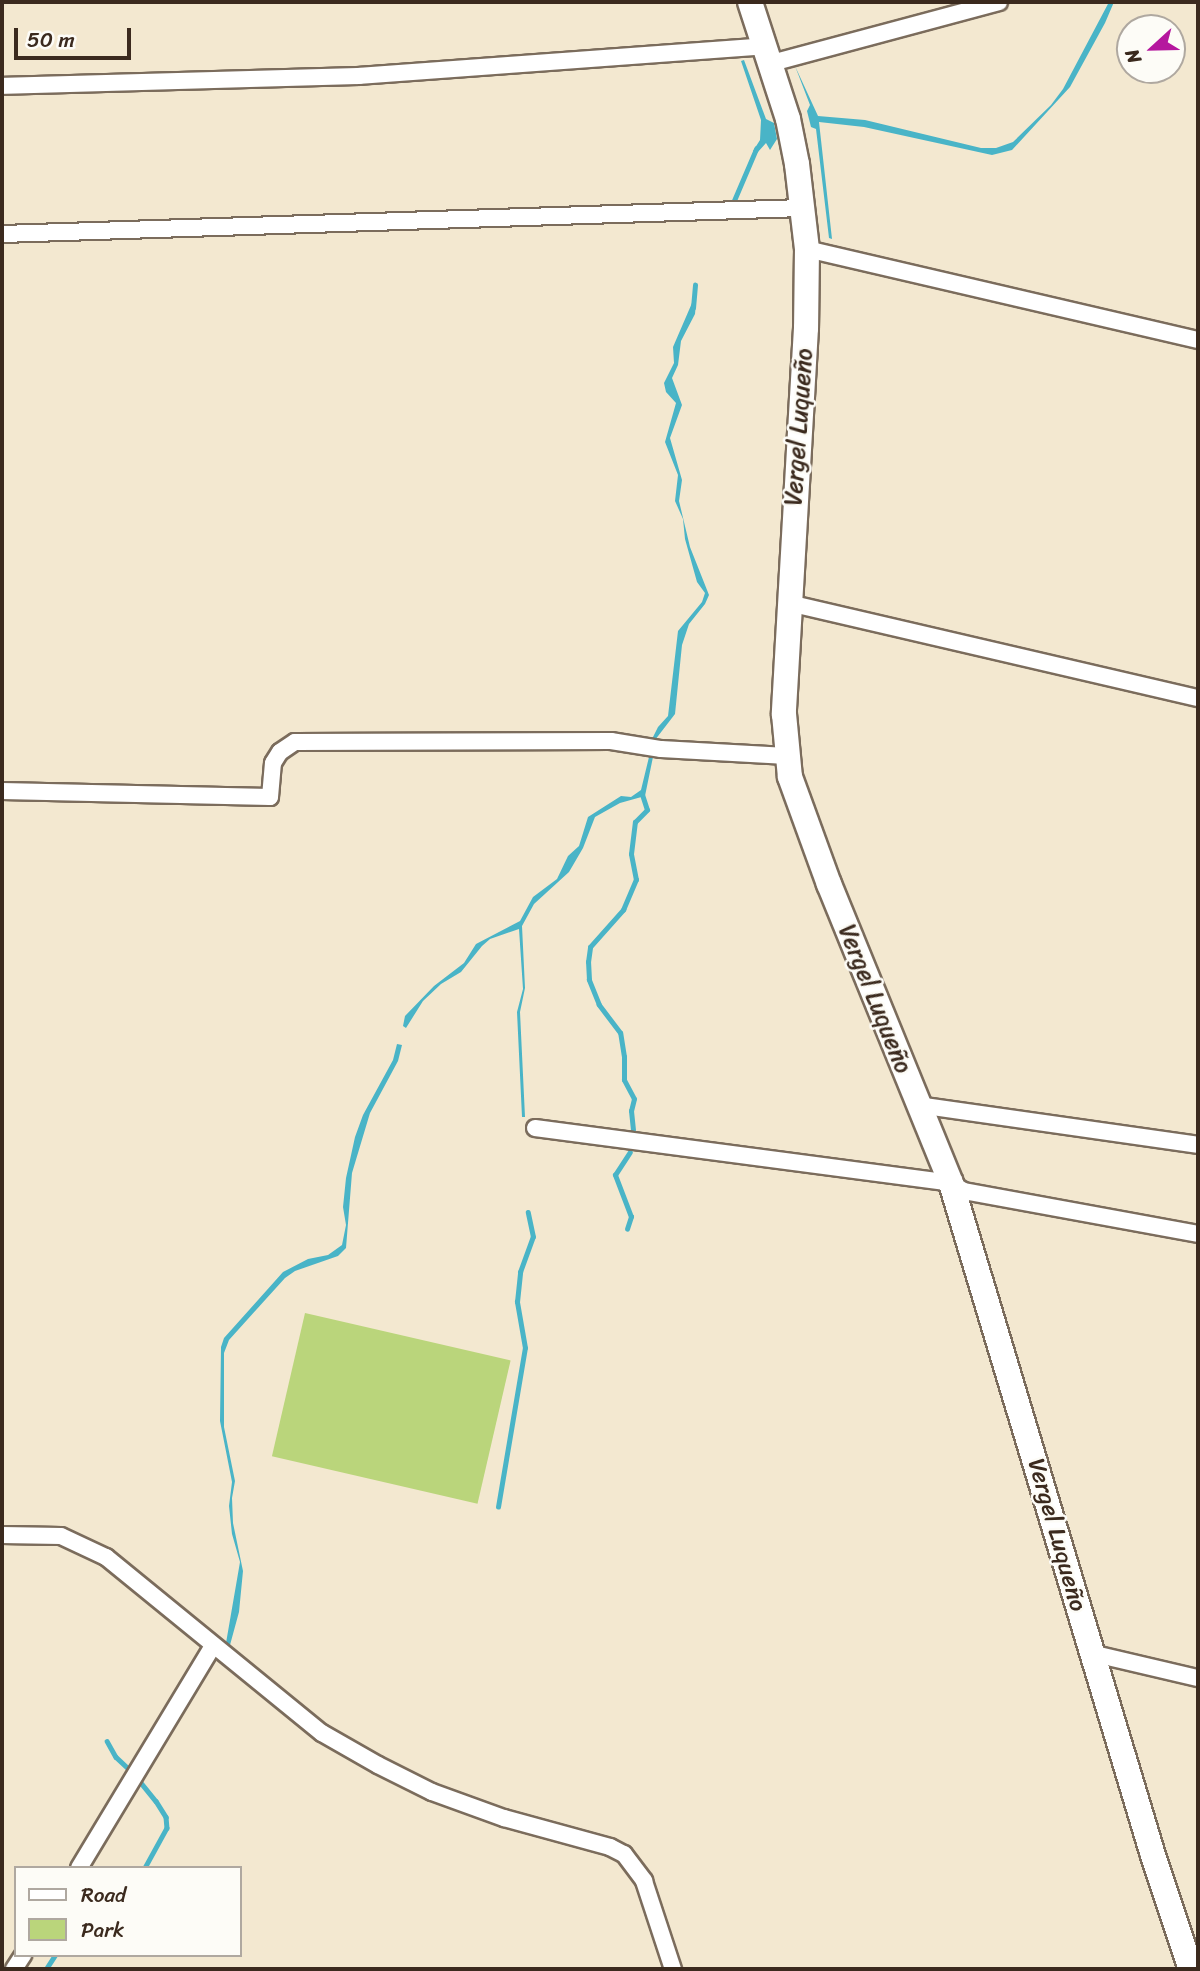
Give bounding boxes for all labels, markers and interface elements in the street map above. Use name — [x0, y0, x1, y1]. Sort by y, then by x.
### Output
scale bar — [18, 14, 135, 58]
north arrow — [1116, 14, 1186, 84]
text: 50 m — [27, 21, 75, 59]
text: N — [1115, 44, 1151, 69]
street label: Vergel Luqueño — [779, 348, 819, 506]
street label: Vergel Luqueño — [832, 921, 918, 1077]
street label: Vergel Luqueño — [1021, 1455, 1093, 1615]
legend — [14, 1866, 242, 1957]
text: Road — [81, 1876, 126, 1914]
text: Park — [81, 1911, 124, 1949]

